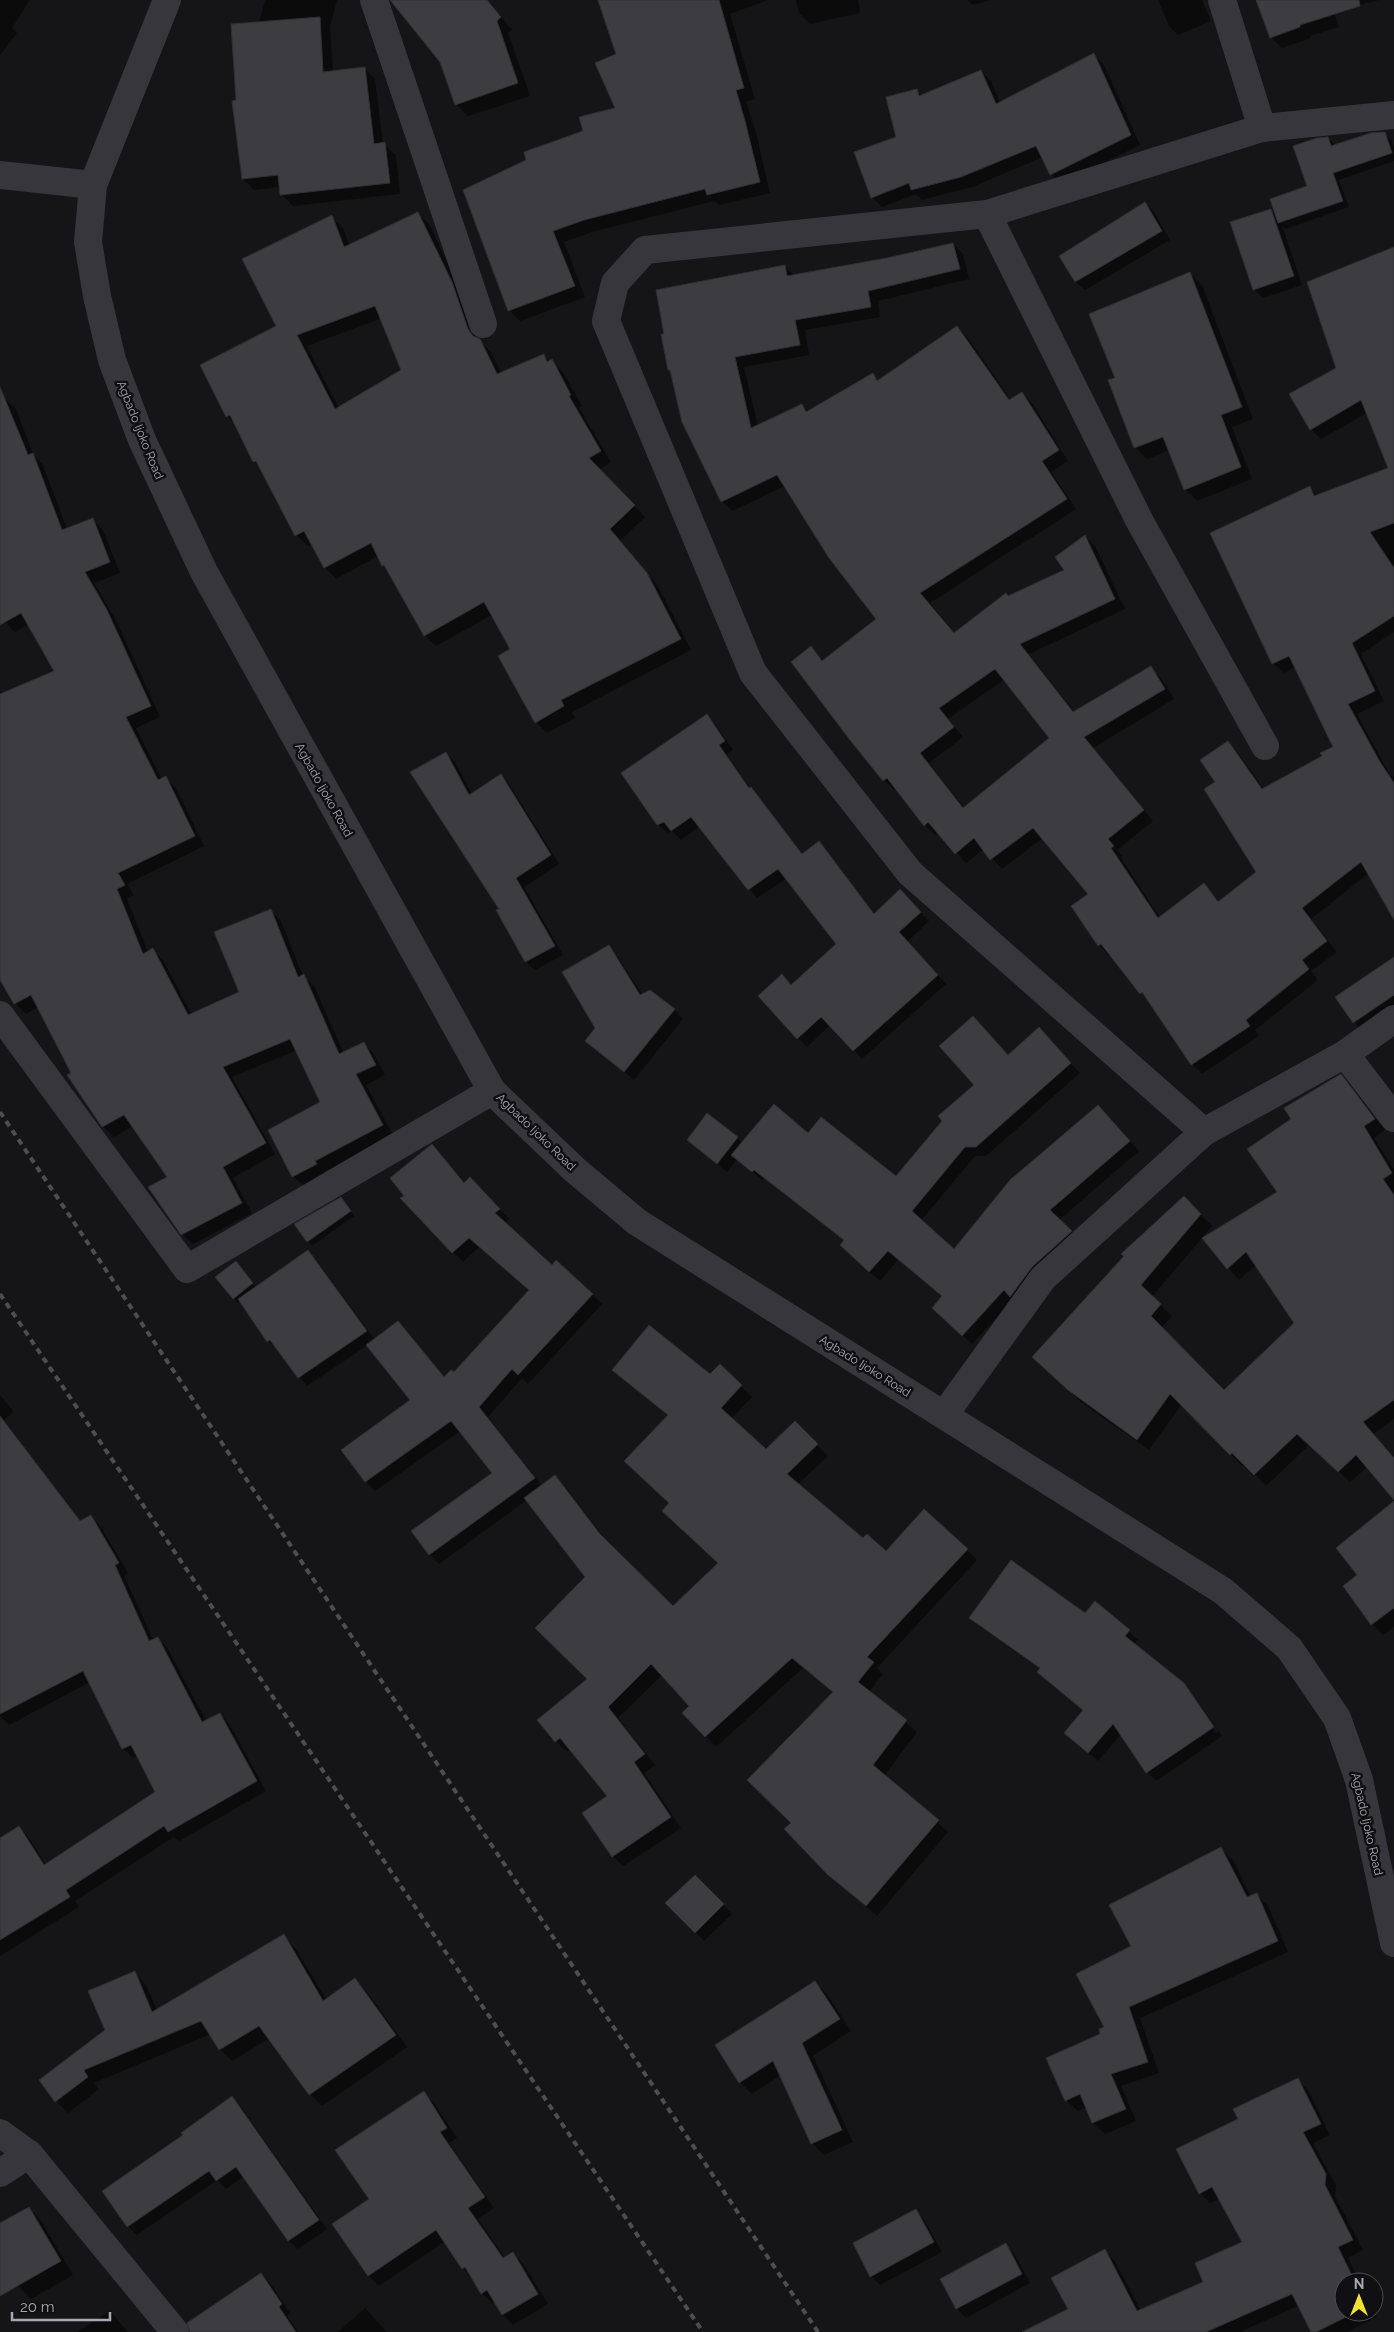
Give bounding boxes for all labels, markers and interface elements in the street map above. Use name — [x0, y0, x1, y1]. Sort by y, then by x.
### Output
street label: Agbado Ijoko Road — [114, 379, 166, 481]
street label: Agbado Ijoko Road — [292, 741, 356, 839]
street label: Agbado Ijoko Road — [493, 1091, 579, 1173]
street label: Agbado Ijoko Road — [817, 1332, 913, 1400]
street label: Agbado Ijoko Road — [1348, 1771, 1386, 1877]
north arrow — [1334, 2272, 1384, 2322]
text: N — [1354, 2276, 1364, 2292]
scale bar — [12, 2290, 110, 2322]
text: 20 m — [20, 2298, 55, 2316]

